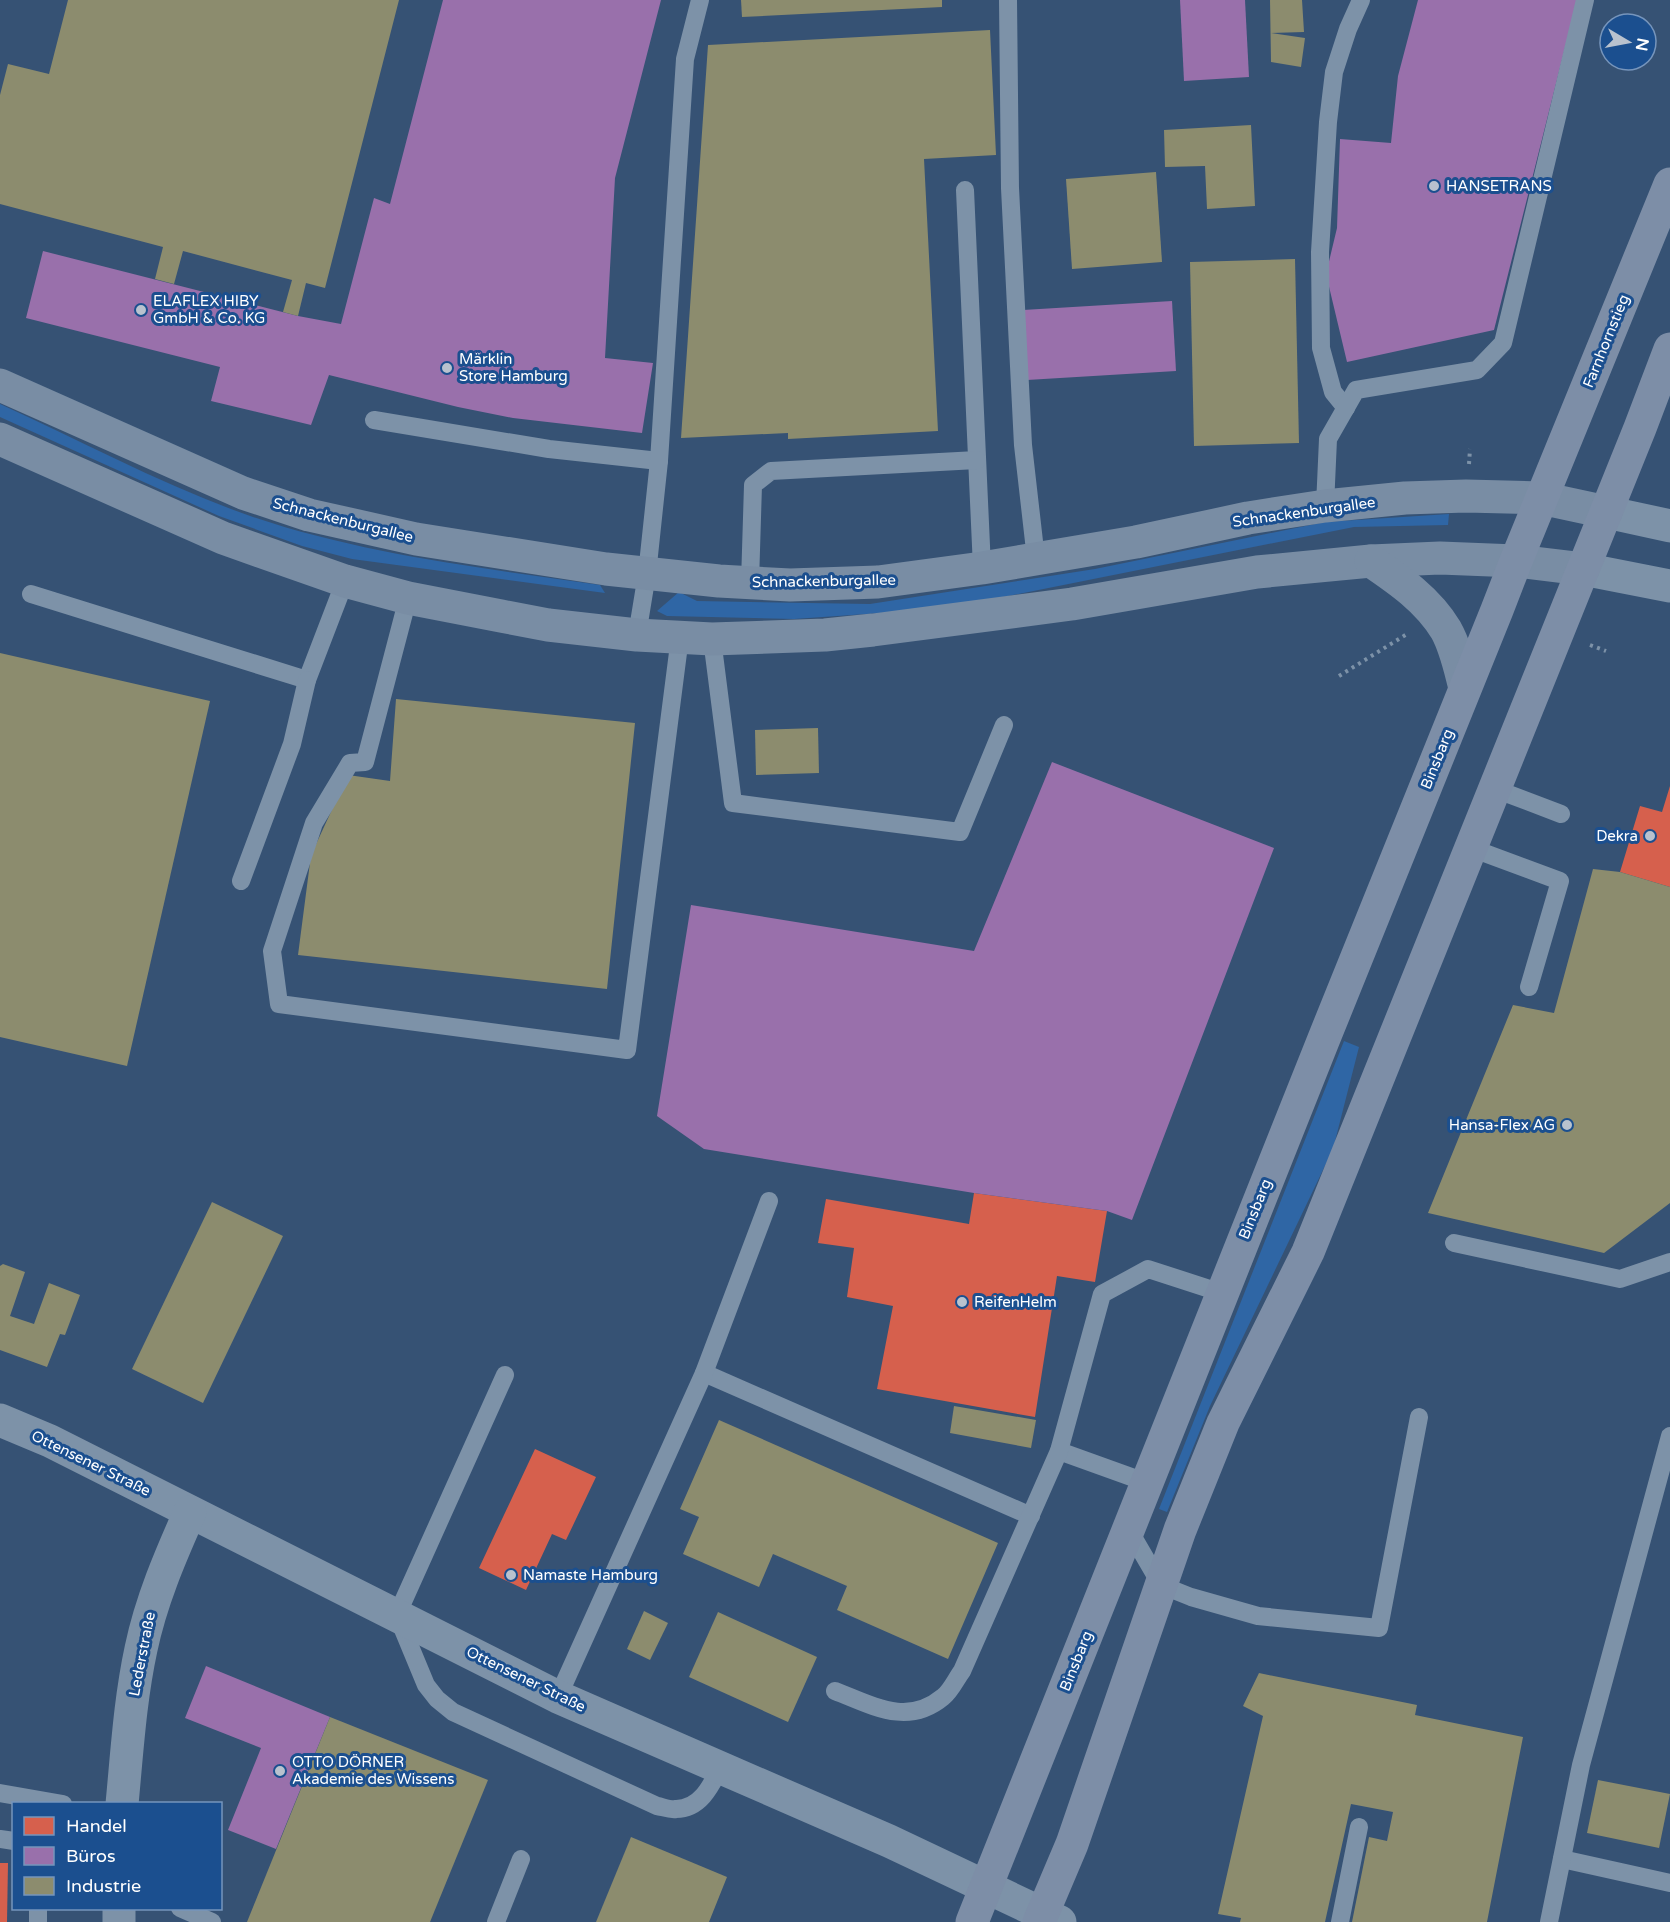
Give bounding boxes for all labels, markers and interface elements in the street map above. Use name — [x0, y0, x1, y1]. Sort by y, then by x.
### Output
north arrow — [1598, 12, 1658, 72]
text: N — [1631, 36, 1653, 52]
place label: HANSETRANS — [1446, 177, 1552, 195]
marker: HANSETRANS — [1427, 179, 1441, 193]
place label: ELAFLEX HIBY GmbH & Co. KG — [153, 292, 265, 327]
street label: Farnhornstieg — [1579, 292, 1633, 390]
marker: ELAFLEX HIBY GmbH & Co. KG — [134, 303, 148, 317]
place label: Märklin Store Hamburg — [459, 350, 568, 385]
marker: Märklin Store Hamburg — [440, 361, 454, 375]
street label: Schnackenburgallee — [1231, 493, 1377, 531]
street label: Schnackenburgallee — [271, 494, 415, 546]
street label: Schnackenburgallee — [752, 571, 896, 591]
street label: Binsbarg — [1417, 726, 1457, 792]
place label: Dekra — [1596, 827, 1638, 845]
marker: Dekra — [1643, 829, 1657, 843]
place label: Hansa-Flex AG — [1449, 1116, 1555, 1134]
marker: Hansa-Flex AG — [1560, 1118, 1574, 1132]
street label: Binsbarg — [1235, 1176, 1275, 1242]
place label: ReifenHelm — [974, 1293, 1057, 1311]
marker: ReifenHelm — [955, 1295, 969, 1309]
street label: Ottensener Straße — [28, 1426, 154, 1500]
place label: Namaste Hamburg — [523, 1566, 658, 1584]
marker: Namaste Hamburg — [504, 1568, 518, 1582]
street label: Lederstraße — [125, 1610, 159, 1698]
street label: Binsbarg — [1056, 1628, 1096, 1694]
street label: Ottensener Straße — [463, 1642, 589, 1716]
place label: OTTO DÖRNER Akademie des Wissens — [292, 1753, 454, 1788]
marker: OTTO DÖRNER Akademie des Wissens — [273, 1764, 287, 1778]
legend — [12, 1802, 222, 1910]
text: Handel — [66, 1815, 127, 1837]
text: Büros — [66, 1845, 116, 1867]
text: Industrie — [66, 1875, 141, 1897]

